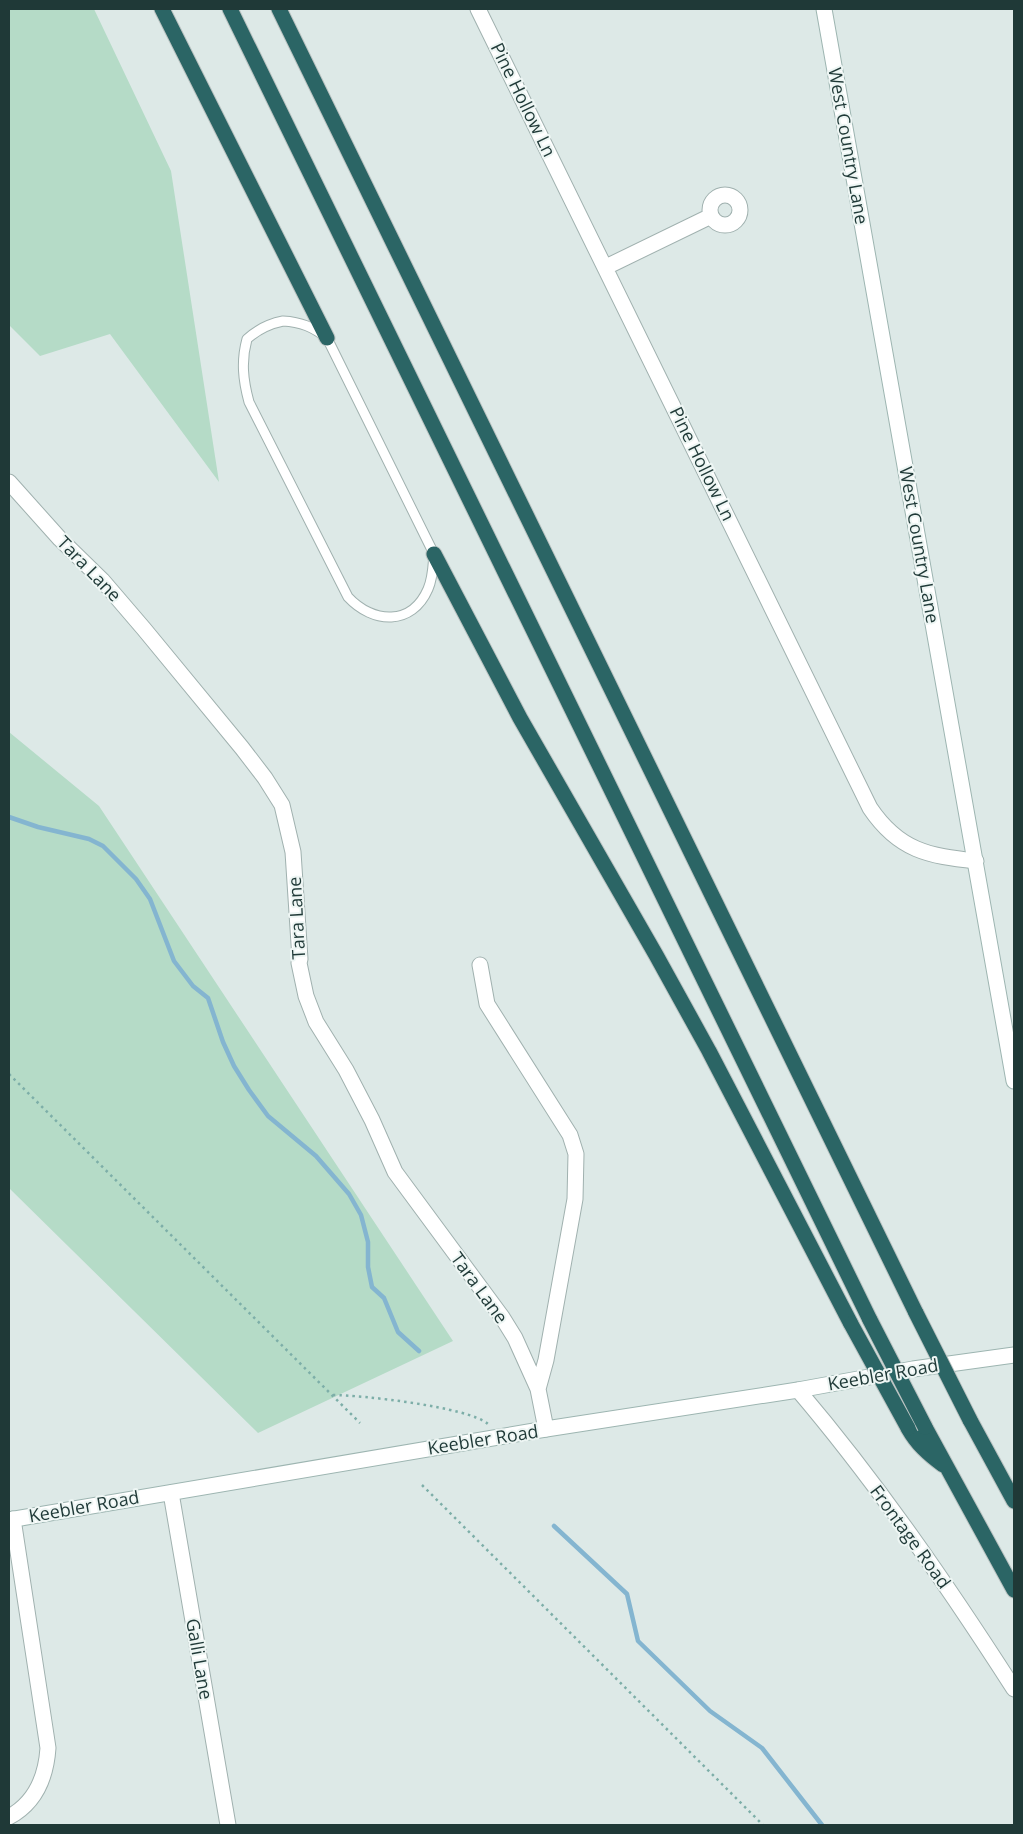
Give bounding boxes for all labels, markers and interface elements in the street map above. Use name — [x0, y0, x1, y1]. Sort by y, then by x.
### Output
street label: Pine Hollow Ln — [486, 38, 562, 161]
street label: West Country Lane — [823, 66, 875, 226]
street label: Pine Hollow Ln — [665, 402, 741, 525]
street label: West Country Lane — [894, 465, 946, 625]
street label: Tara Lane — [52, 530, 127, 606]
street label: Tara Lane — [282, 876, 310, 960]
street label: Tara Lane — [446, 1247, 514, 1328]
street label: Keebler Road — [826, 1352, 940, 1396]
street label: Keebler Road — [426, 1418, 540, 1460]
street label: Frontage Road — [865, 1480, 957, 1593]
street label: Keebler Road — [27, 1484, 141, 1528]
street label: Galli Lane — [181, 1616, 219, 1701]

